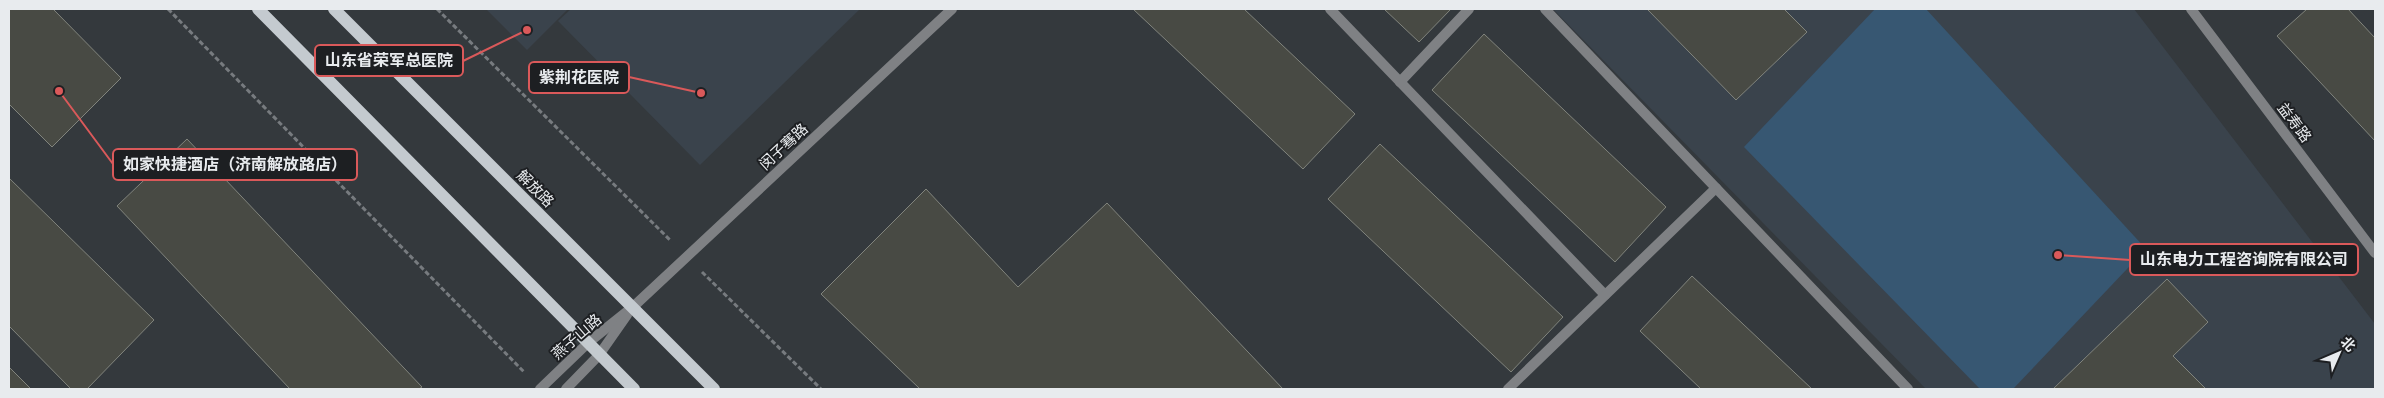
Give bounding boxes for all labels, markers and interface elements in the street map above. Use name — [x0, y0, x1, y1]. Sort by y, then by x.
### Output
callout: 山东省荣军总医院 — [315, 45, 463, 76]
text: 山东省荣军总医院 — [325, 50, 453, 69]
callout: 紫荆花医院 — [529, 62, 629, 93]
text: 紫荆花医院 — [539, 67, 619, 86]
street label: 益寿路 — [2274, 99, 2316, 145]
street label: 闵子骞路 — [755, 119, 811, 173]
callout: 如家快捷酒店（济南解放路店） — [113, 149, 357, 180]
text: 如家快捷酒店（济南解放路店） — [123, 154, 347, 173]
street label: 解放路 — [514, 166, 558, 210]
callout: 山东电力工程咨询院有限公司 — [2130, 244, 2358, 275]
text: 山东电力工程咨询院有限公司 — [2140, 249, 2348, 268]
street label: 燕子山路 — [547, 310, 605, 362]
north arrow — [2314, 328, 2364, 378]
text: 北 — [2338, 332, 2360, 354]

